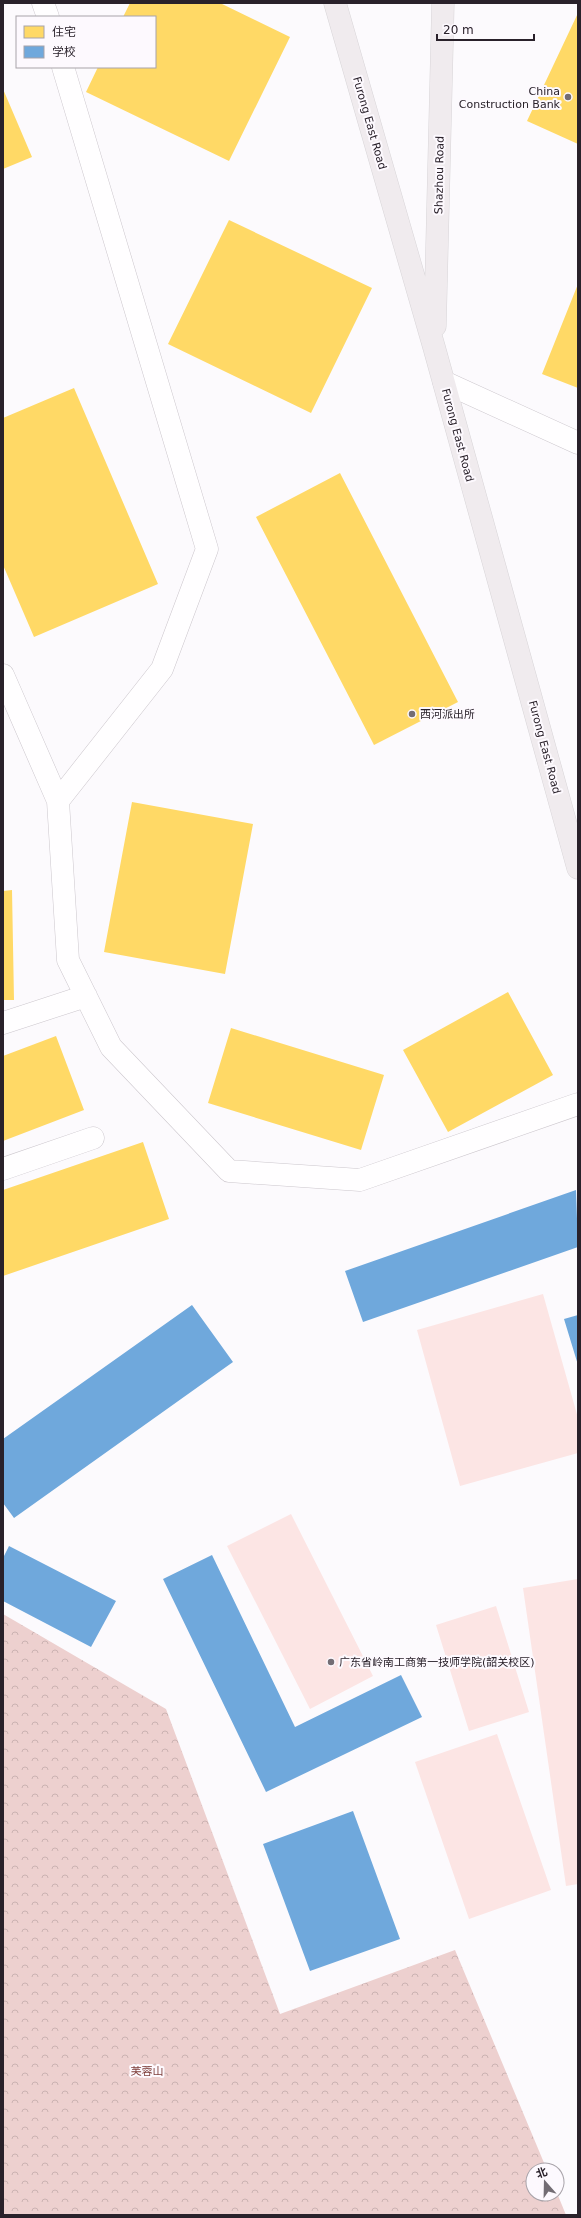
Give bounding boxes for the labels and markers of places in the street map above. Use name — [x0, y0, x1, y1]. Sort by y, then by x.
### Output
place label: China Construction Bank — [459, 85, 561, 111]
marker: China Construction Bank — [563, 92, 573, 102]
place label: 西河派出所 — [420, 708, 475, 721]
marker: 西河派出所 — [407, 709, 417, 719]
place label: 广东省岭南工商第一技师学院(韶关校区) — [339, 1656, 535, 1669]
marker: 广东省岭南工商第一技师学院(韶关校区) — [326, 1657, 336, 1667]

